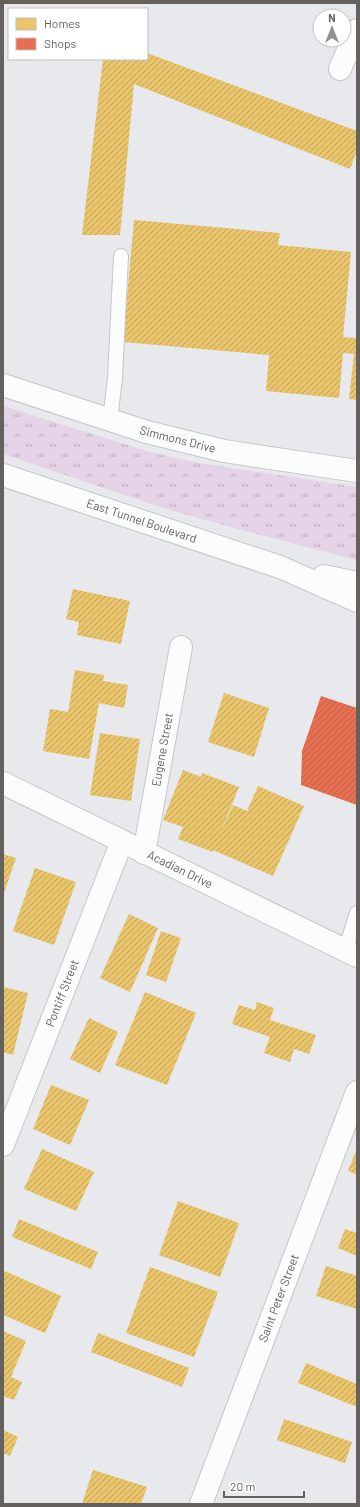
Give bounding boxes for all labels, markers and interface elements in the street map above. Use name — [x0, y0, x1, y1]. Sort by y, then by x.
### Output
legend — [8, 8, 148, 60]
north arrow — [312, 8, 352, 48]
text: N — [328, 11, 336, 24]
text: Homes — [44, 16, 81, 30]
text: Shops — [44, 36, 77, 50]
street label: Simmons Drive — [138, 422, 217, 455]
street label: East Tunnel Boulevard — [85, 495, 199, 545]
street label: Eugene Street — [148, 712, 175, 787]
street label: Acadian Drive — [145, 847, 215, 890]
street label: Pontiff Street — [42, 957, 81, 1029]
street label: Saint Peter Street — [255, 1252, 301, 1344]
scale bar — [224, 1473, 304, 1499]
text: 20 m — [230, 1479, 256, 1493]

